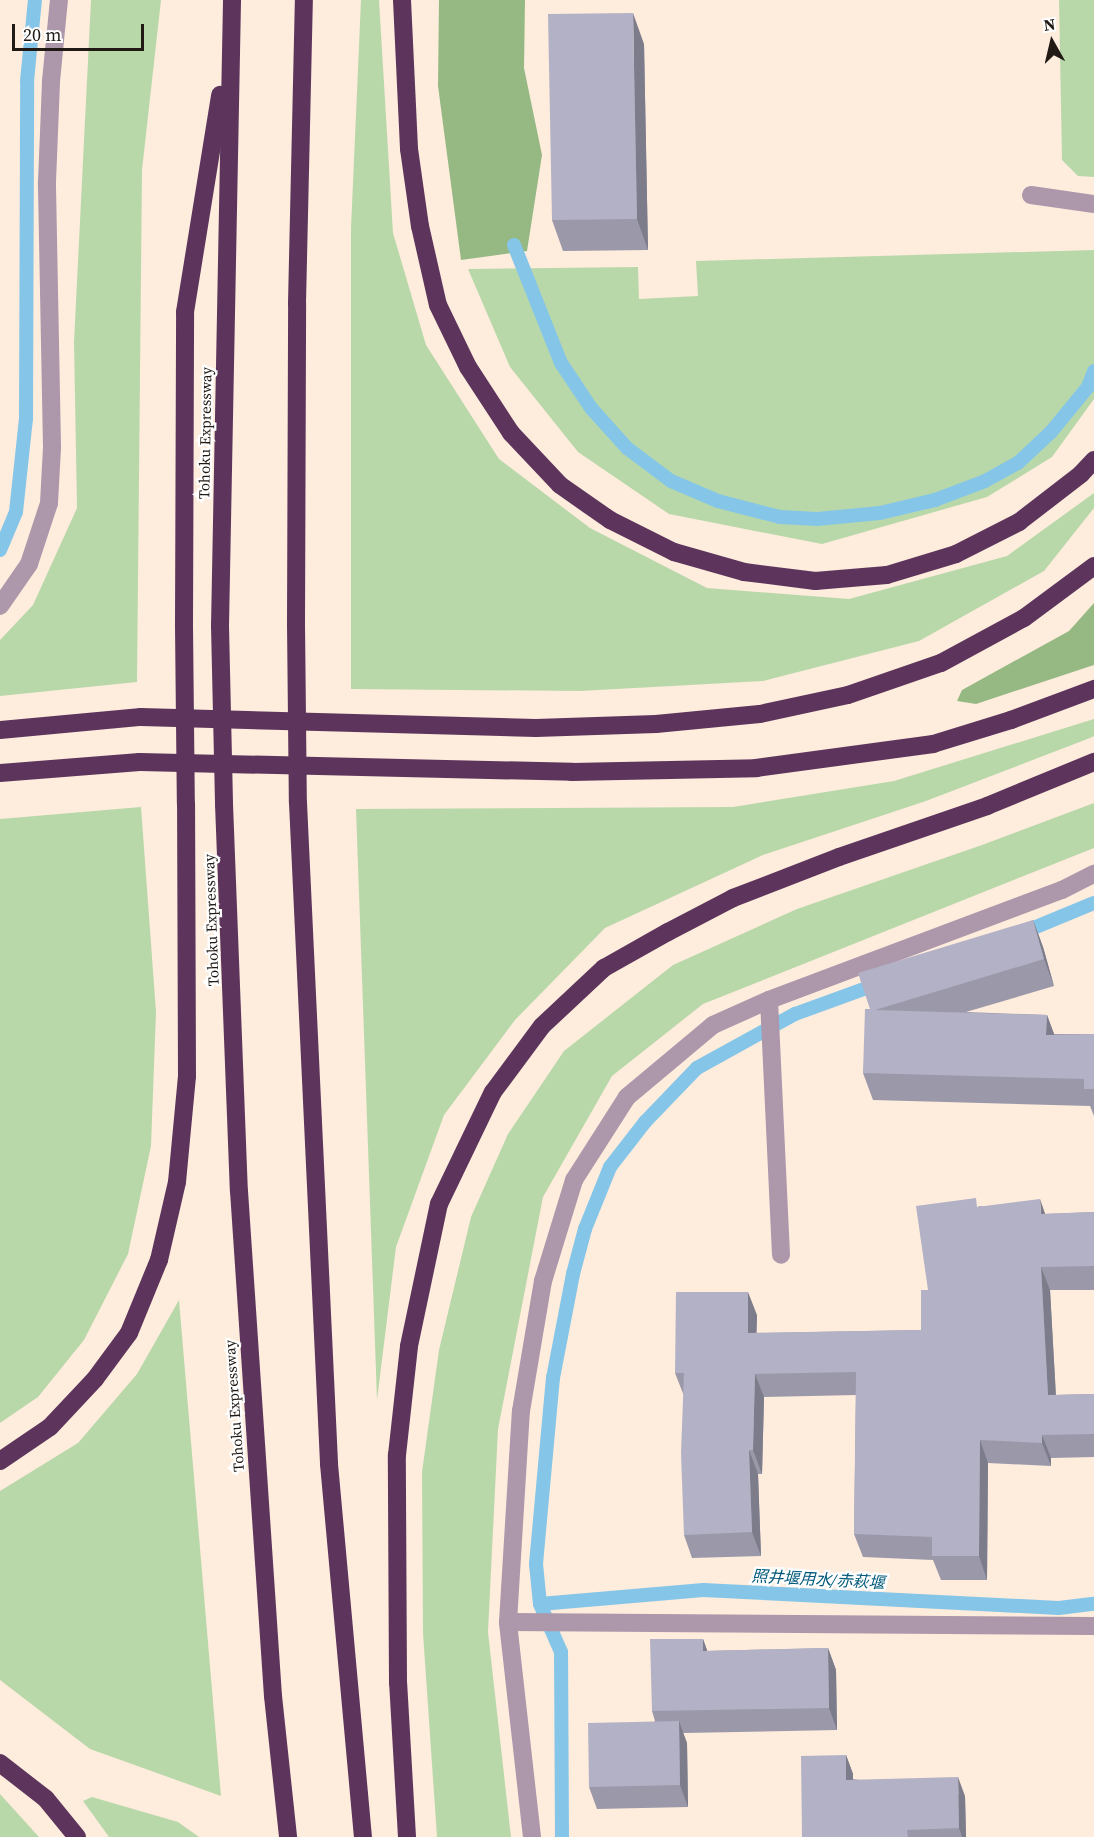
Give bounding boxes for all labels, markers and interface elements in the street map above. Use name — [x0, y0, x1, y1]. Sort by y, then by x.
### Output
scale bar — [15, 12, 147, 50]
north arrow — [1022, 12, 1082, 72]
text: N — [1042, 12, 1057, 36]
text: 20 m — [23, 22, 61, 47]
street label: Tohoku Expressway — [195, 367, 215, 499]
street label: Tohoku Expressway — [200, 854, 222, 986]
street label: Tohoku Expressway — [220, 1339, 248, 1473]
water label: 照井堰用水/赤萩堰 — [751, 1566, 885, 1592]

